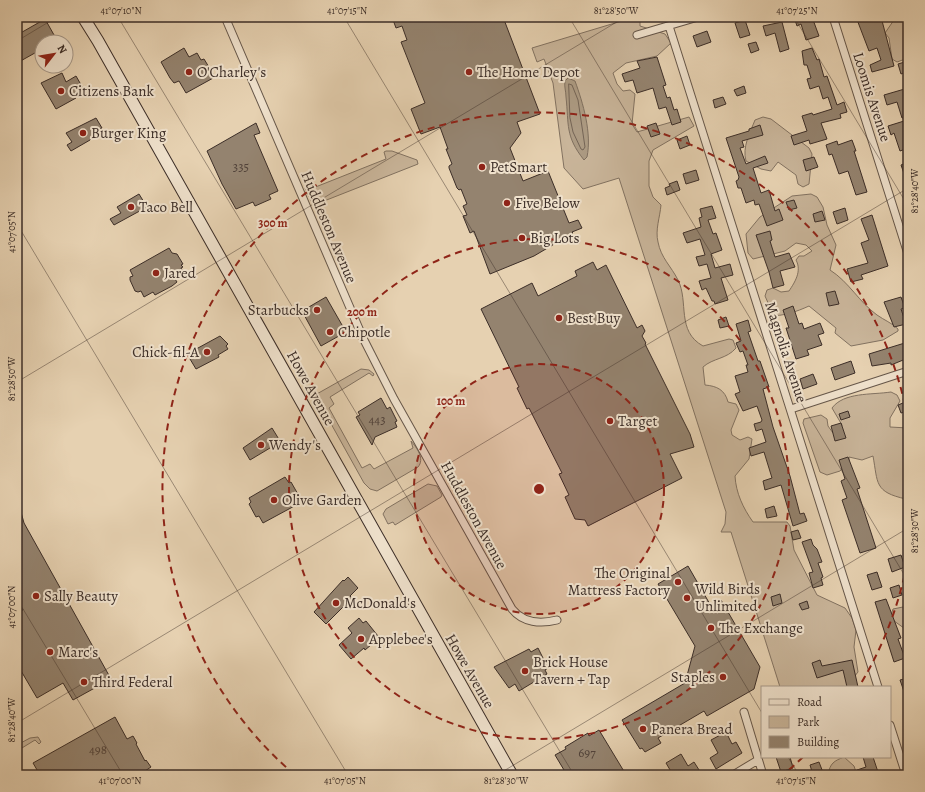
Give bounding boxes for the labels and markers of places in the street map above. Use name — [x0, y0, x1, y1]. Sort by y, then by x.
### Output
place label: O'Charley's — [197, 62, 266, 82]
place label: The Home Depot — [477, 62, 580, 82]
marker: O'Charley's — [184, 67, 194, 77]
marker: The Home Depot — [464, 67, 474, 77]
place label: Citizens Bank — [69, 81, 155, 101]
marker: Citizens Bank — [56, 86, 66, 96]
place label: Burger King — [91, 123, 167, 143]
marker: Burger King — [78, 128, 88, 138]
place label: PetSmart — [490, 157, 547, 177]
marker: PetSmart — [477, 162, 487, 172]
place label: Five Below — [515, 193, 580, 213]
place label: Taco Bell — [139, 197, 193, 217]
marker: Five Below — [502, 198, 512, 208]
marker: Taco Bell — [126, 202, 136, 212]
place label: Big Lots — [530, 228, 580, 248]
marker: Big Lots — [517, 233, 527, 243]
place label: Jared — [164, 263, 197, 283]
marker: Jared — [151, 268, 161, 278]
place label: Starbucks — [248, 300, 309, 320]
marker: Starbucks — [312, 305, 322, 315]
place label: Best Buy — [567, 308, 621, 328]
marker: Best Buy — [554, 313, 564, 323]
place label: Chipotle — [338, 322, 391, 342]
marker: Chipotle — [325, 327, 335, 337]
place label: Chick-fil-A — [132, 342, 199, 362]
marker: Chick-fil-A — [202, 347, 212, 357]
place label: Target — [618, 411, 657, 431]
marker: Target — [605, 416, 615, 426]
place label: Wendy's — [268, 435, 321, 455]
marker: Wendy's — [256, 440, 266, 450]
centre of rings — [532, 482, 546, 496]
place label: Olive Garden — [282, 490, 362, 510]
marker: Olive Garden — [269, 495, 279, 505]
place label: The Original Mattress Factory — [568, 563, 670, 600]
marker: The Original Mattress Factory — [673, 577, 683, 587]
place label: Wild Birds Unlimited — [694, 579, 760, 616]
place label: Sally Beauty — [44, 586, 118, 606]
marker: Sally Beauty — [31, 591, 41, 601]
place label: McDonald's — [344, 593, 416, 613]
marker: Wild Birds Unlimited — [682, 593, 692, 603]
marker: McDonald's — [331, 598, 341, 608]
place label: The Exchange — [719, 618, 803, 638]
marker: The Exchange — [706, 623, 716, 633]
place label: Applebee's — [368, 629, 433, 649]
marker: Applebee's — [356, 634, 366, 644]
place label: Marc's — [58, 642, 98, 662]
marker: Marc's — [45, 647, 55, 657]
place label: Brick House Tavern + Tap — [533, 652, 610, 689]
marker: Brick House Tavern + Tap — [520, 666, 530, 676]
place label: Staples — [671, 667, 715, 687]
place label: Third Federal — [92, 672, 173, 692]
marker: Staples — [718, 672, 728, 682]
marker: Third Federal — [79, 677, 89, 687]
place label: Panera Bread — [651, 719, 734, 739]
marker: Panera Bread — [638, 724, 648, 734]

